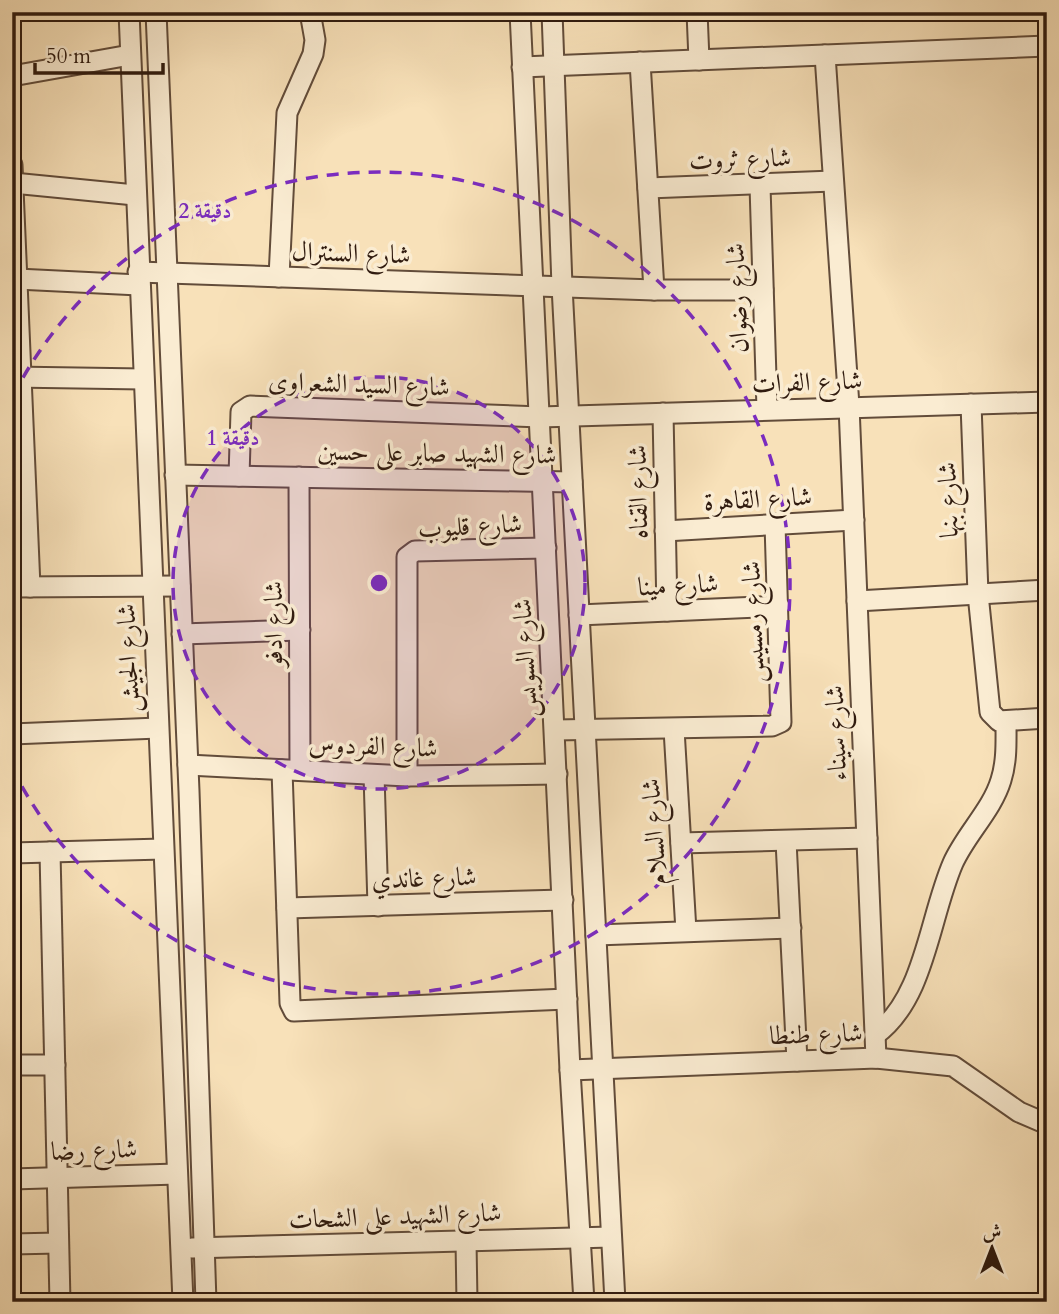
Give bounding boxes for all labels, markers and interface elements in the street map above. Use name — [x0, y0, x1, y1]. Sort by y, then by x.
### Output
scale bar — [35, 32, 163, 76]
text: 50 m — [46, 42, 91, 71]
street label: شارع ثروت — [688, 140, 792, 182]
text: 2 دقيقة — [178, 197, 232, 226]
street label: شارع السنترال — [291, 233, 411, 277]
street label: شارع رضوان — [718, 242, 760, 354]
street label: شارع السيد الشعراوى — [267, 363, 451, 409]
street label: شارع الفرات — [751, 363, 863, 405]
text: 1 دقيقة — [206, 424, 260, 453]
street label: شارع الشهيد صابر على حسين — [317, 433, 557, 477]
street label: شارع القناه — [620, 445, 660, 539]
street label: شارع بنها — [929, 461, 971, 539]
street label: شارع القاهرة — [703, 479, 813, 523]
street label: شارع قليوب — [417, 506, 523, 550]
street label: شارع رمسيس — [733, 560, 777, 683]
street label: شارع مينا — [637, 565, 720, 609]
centre of rings — [367, 571, 391, 595]
street label: شارع ادفو — [256, 581, 295, 670]
street label: شارع السويس — [504, 598, 550, 718]
street label: شارع الجيش — [109, 603, 151, 713]
street label: شارع سيناء — [817, 685, 859, 781]
street label: شارع الفردوس — [308, 726, 438, 770]
street label: شارع السلام — [633, 777, 680, 886]
street label: شارع غاندي — [371, 859, 477, 901]
street label: شارع طنطا — [769, 1015, 863, 1057]
street label: شارع رضا — [50, 1131, 138, 1173]
street label: شارع الشهيد على الشحات — [288, 1195, 502, 1241]
north arrow — [958, 1212, 1028, 1282]
text: ش — [983, 1219, 1001, 1245]

